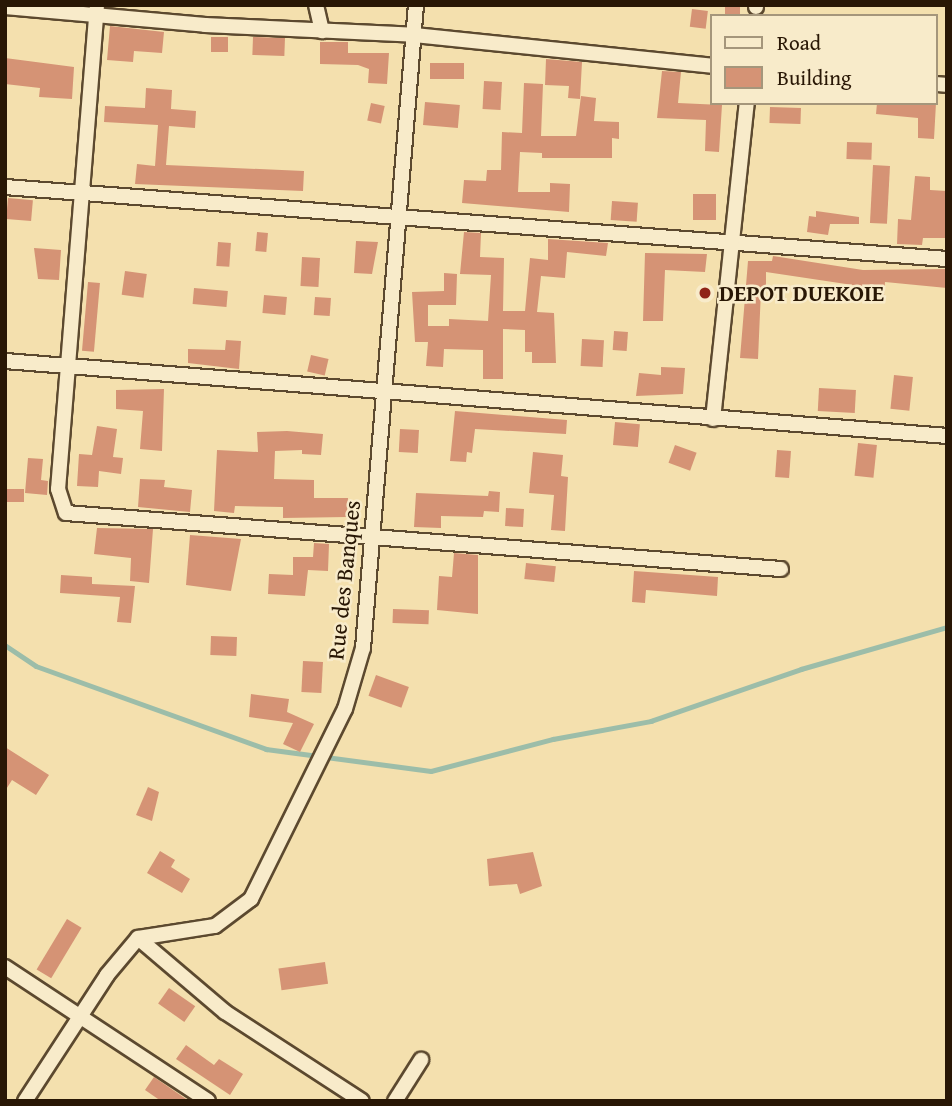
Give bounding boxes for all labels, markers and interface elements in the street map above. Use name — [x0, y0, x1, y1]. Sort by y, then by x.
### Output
legend — [710, 14, 938, 105]
text: Road — [777, 27, 821, 58]
text: Building — [777, 62, 851, 93]
place label: DEPOT DUEKOIE — [719, 279, 884, 307]
marker: DEPOT DUEKOIE — [697, 285, 713, 301]
street label: Rue des Banques — [322, 499, 366, 661]

